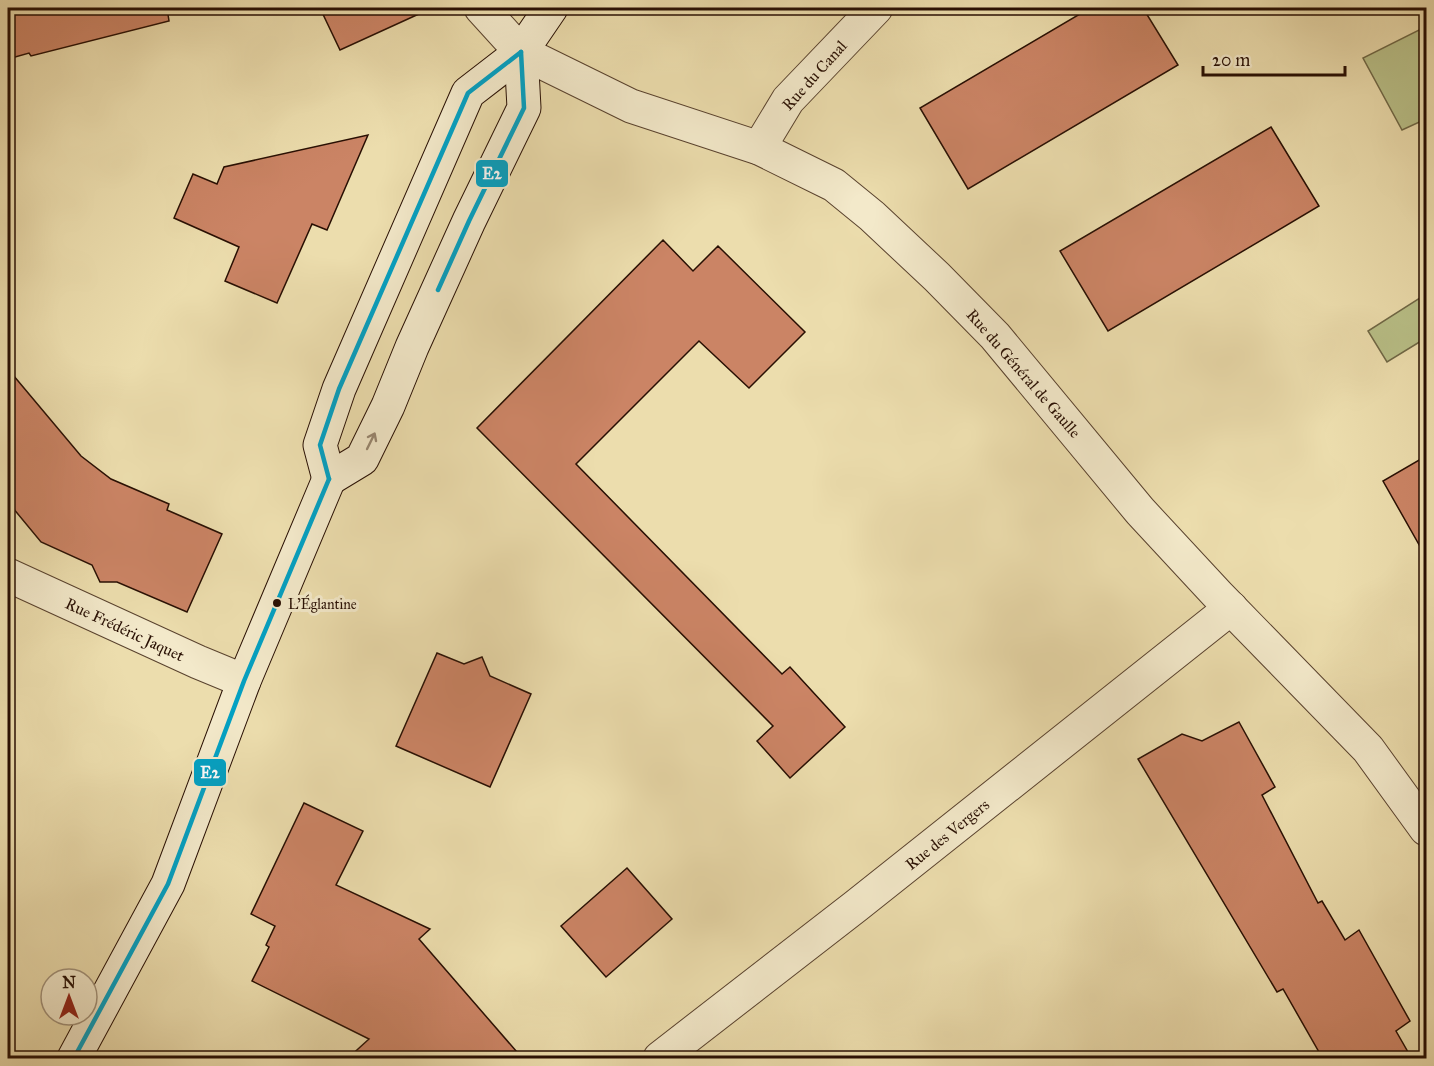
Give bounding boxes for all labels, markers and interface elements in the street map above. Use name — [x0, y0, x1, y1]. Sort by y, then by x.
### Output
street label: Rue du Canal — [778, 36, 851, 114]
scale bar — [1203, 39, 1346, 77]
text: 20 m — [1212, 49, 1250, 71]
line badge: E2 — [475, 159, 509, 188]
text: E2 — [482, 164, 503, 183]
street label: Rue du Général de Gaulle — [963, 305, 1085, 442]
one-way arrow — [365, 433, 377, 451]
street label: Rue Frédéric Jaquet — [62, 594, 188, 666]
place label: L’Églantine — [288, 594, 357, 613]
marker: L’Églantine — [271, 597, 283, 609]
line badge: E2 — [193, 758, 227, 787]
text: E2 — [200, 763, 221, 782]
street label: Rue des Vergers — [902, 795, 994, 875]
north arrow — [39, 967, 99, 1027]
text: N — [62, 973, 76, 992]

